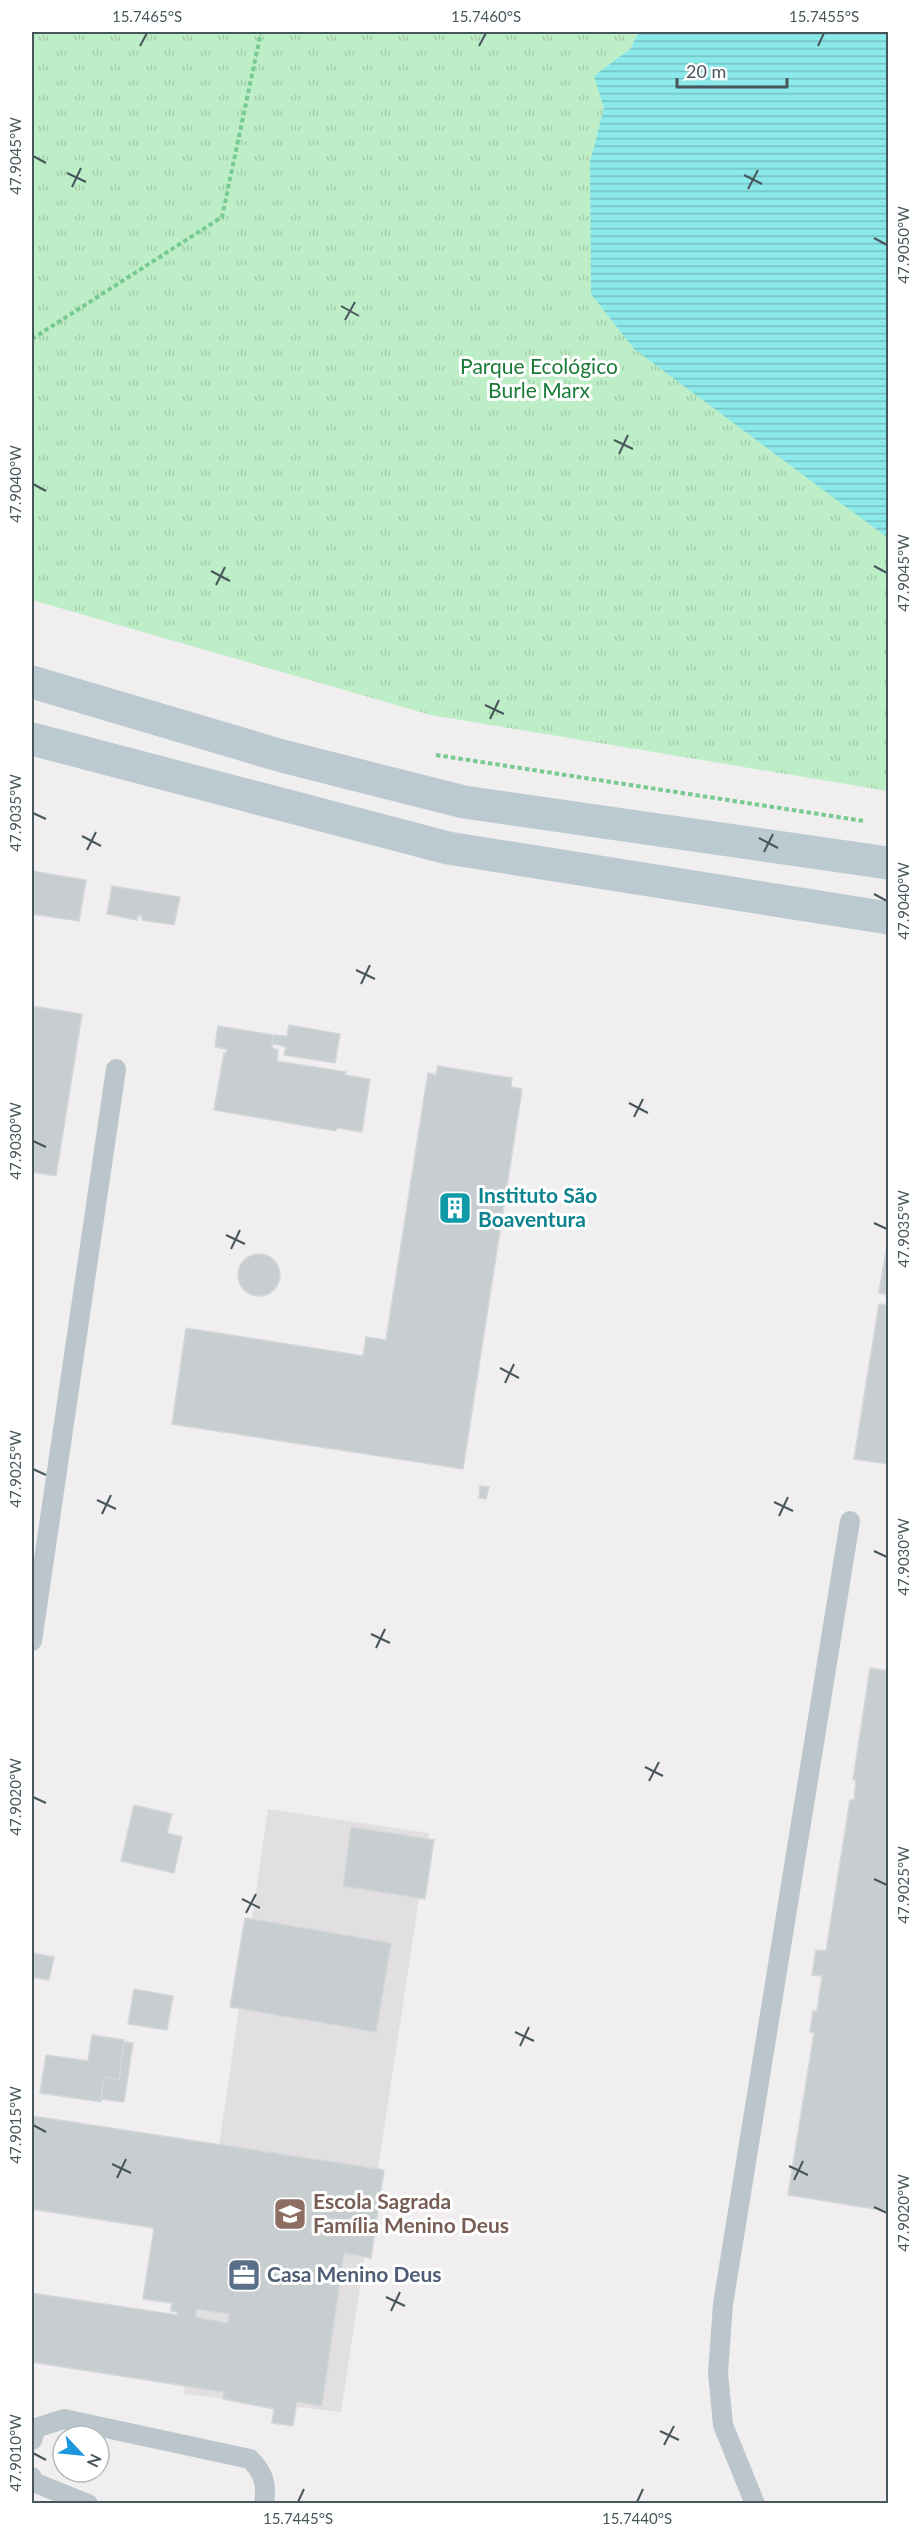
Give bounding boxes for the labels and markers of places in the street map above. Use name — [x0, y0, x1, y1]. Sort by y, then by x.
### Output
place label: Instituto São Boaventura — [478, 1182, 597, 1231]
building icon: Instituto São Boaventura — [437, 1190, 473, 1226]
place label: Escola Sagrada Família Menino Deus — [313, 2188, 509, 2237]
school or university icon: Escola Sagrada Família Menino Deus — [272, 2196, 308, 2232]
office icon: Casa Menino Deus — [226, 2257, 262, 2293]
place label: Casa Menino Deus — [267, 2261, 442, 2286]

